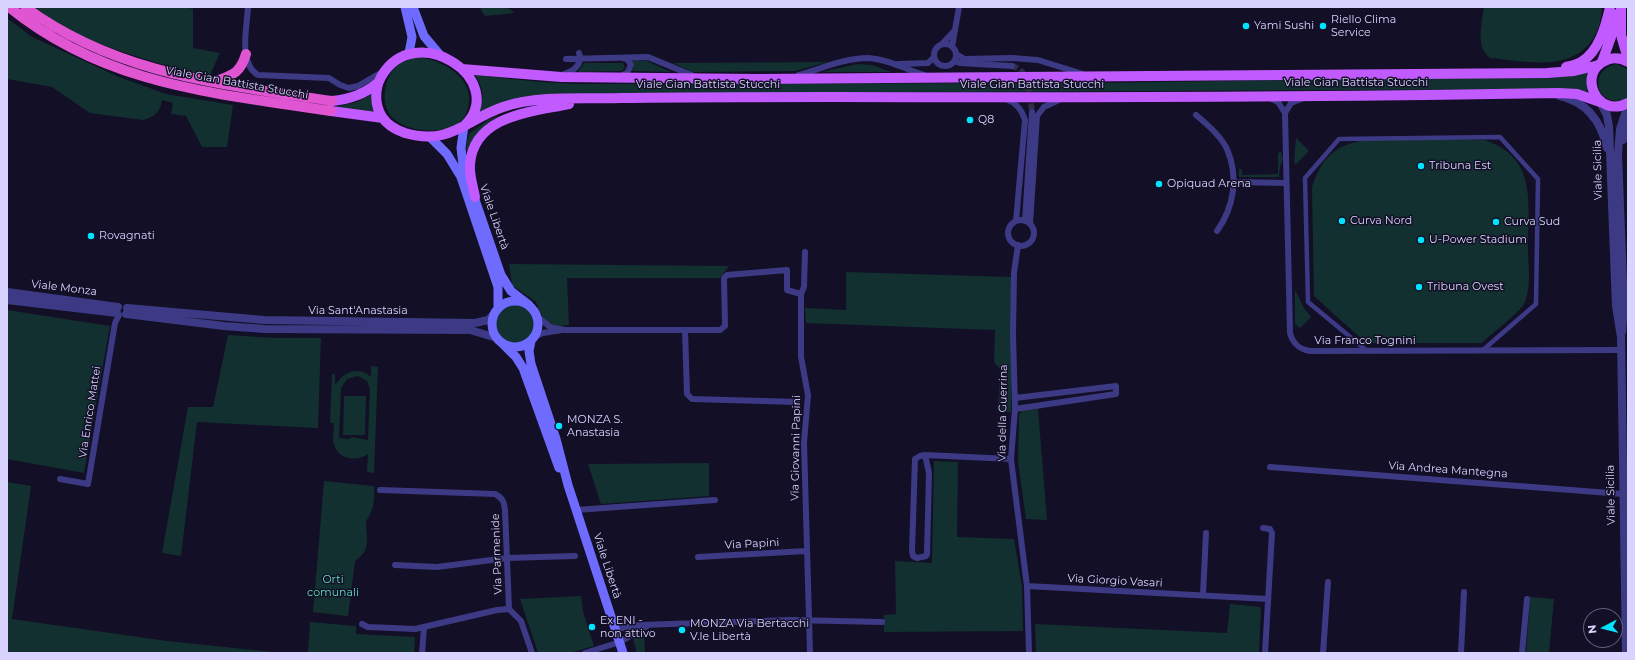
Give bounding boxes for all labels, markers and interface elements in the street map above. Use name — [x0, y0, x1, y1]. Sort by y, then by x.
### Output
place label: Riello Clima Service — [1331, 13, 1396, 39]
place label: Yami Sushi — [1254, 19, 1314, 33]
marker: Yami Sushi — [1241, 21, 1251, 31]
marker: Riello Clima Service — [1318, 21, 1328, 31]
street label: Viale Gian Battista Stucchi — [165, 64, 309, 102]
street label: Viale Gian Battista Stucchi — [1284, 76, 1428, 90]
street label: Viale Gian Battista Stucchi — [636, 78, 780, 92]
street label: Viale Gian Battista Stucchi — [960, 78, 1104, 92]
place label: Q8 — [978, 113, 994, 127]
marker: Q8 — [965, 115, 975, 125]
street label: Viale Sicilia — [1591, 140, 1605, 200]
place label: Tribuna Est — [1429, 159, 1491, 173]
marker: Tribuna Est — [1416, 161, 1426, 171]
place label: Opiquad Arena — [1167, 177, 1251, 191]
marker: Opiquad Arena — [1154, 179, 1164, 189]
street label: Viale Libertà — [477, 183, 511, 251]
place label: Curva Nord — [1350, 214, 1412, 228]
place label: Curva Sud — [1504, 215, 1560, 229]
marker: Curva Nord — [1337, 216, 1347, 226]
marker: Curva Sud — [1491, 217, 1501, 227]
place label: Rovagnati — [99, 229, 155, 243]
marker: Rovagnati — [86, 231, 96, 241]
place label: U-Power Stadium — [1429, 233, 1527, 247]
marker: U-Power Stadium — [1416, 235, 1426, 245]
street label: Viale Monza — [30, 277, 98, 299]
place label: Tribuna Ovest — [1427, 280, 1504, 294]
marker: Tribuna Ovest — [1414, 282, 1424, 292]
street label: Via Sant'Anastasia — [308, 304, 408, 318]
street label: Via Franco Tognini — [1314, 334, 1416, 348]
street label: Via della Guerrina — [996, 364, 1010, 462]
street label: Via Enrico Mattei — [76, 365, 104, 459]
street label: Via Giovanni Papini — [788, 395, 804, 501]
place label: MONZA S. Anastasia — [567, 413, 623, 439]
marker: MONZA S. Anastasia — [554, 421, 564, 431]
street label: Via Andrea Mantegna — [1388, 459, 1508, 481]
street label: Viale Sicilia — [1604, 465, 1618, 525]
street label: Via Parmenide — [489, 513, 505, 595]
street label: Viale Libertà — [590, 531, 624, 601]
street label: Via Papini — [724, 536, 780, 552]
street label: Via Giorgio Vasari — [1067, 572, 1163, 590]
park label: Orti comunali — [307, 573, 359, 599]
north arrow — [1583, 608, 1623, 648]
place label: Ex ENI - non attivo — [600, 614, 656, 640]
place label: MONZA Via Bertacchi V.le Libertà — [690, 617, 809, 643]
marker: Ex ENI - non attivo — [587, 622, 597, 632]
text: N — [1585, 624, 1600, 635]
marker: MONZA Via Bertacchi V.le Libertà — [677, 625, 687, 635]

